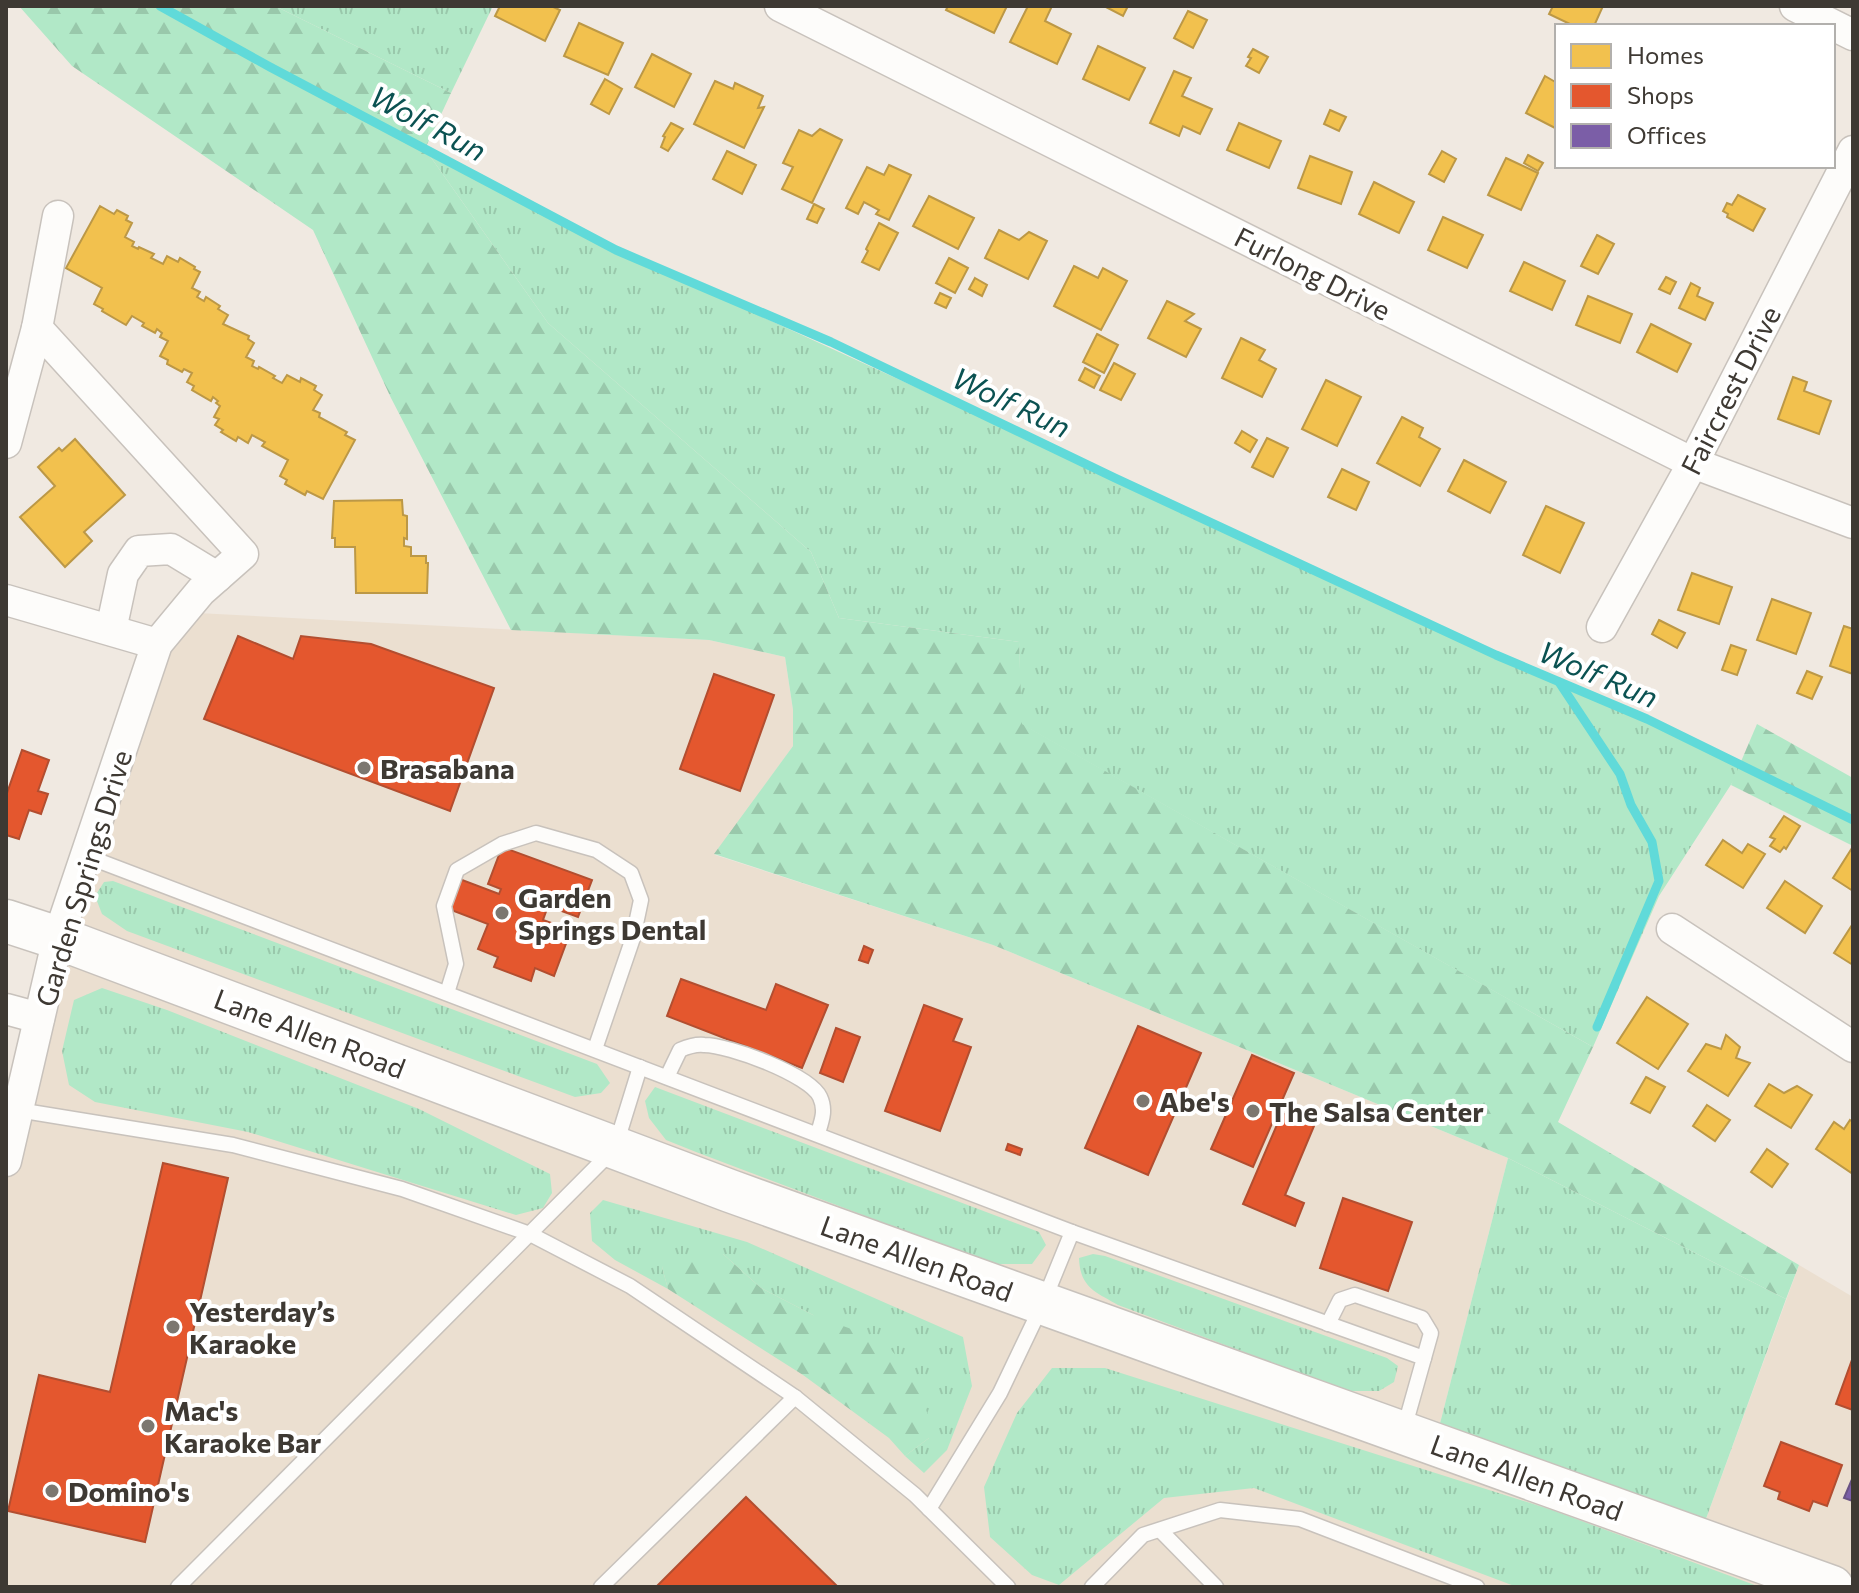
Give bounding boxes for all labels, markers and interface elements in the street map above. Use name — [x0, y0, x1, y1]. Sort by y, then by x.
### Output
legend — [1555, 24, 1835, 168]
text: Homes — [1627, 40, 1704, 69]
water label: Wolf Run — [365, 76, 493, 168]
text: Shops — [1627, 80, 1694, 109]
text: Offices — [1627, 120, 1707, 149]
street label: Furlong Drive — [1229, 219, 1397, 327]
street label: Faircrest Drive — [1673, 300, 1787, 480]
water label: Wolf Run — [947, 358, 1077, 444]
water label: Wolf Run — [1534, 631, 1664, 715]
street label: Garden Springs Drive — [28, 746, 138, 1010]
place label: Brasabana — [380, 751, 515, 785]
marker: Brasabana — [355, 759, 373, 777]
place label: Garden Springs Dental — [518, 880, 706, 946]
marker: Garden Springs Dental — [493, 904, 511, 922]
street label: Lane Allen Road — [210, 981, 410, 1085]
place label: Abe's — [1159, 1084, 1230, 1118]
marker: Abe's — [1134, 1092, 1152, 1110]
place label: The Salsa Center — [1269, 1094, 1484, 1128]
marker: The Salsa Center — [1244, 1102, 1262, 1120]
street label: Lane Allen Road — [816, 1207, 1018, 1309]
place label: Yesterday’s Karaoke — [189, 1294, 335, 1360]
marker: Yesterday’s Karaoke — [164, 1318, 182, 1336]
place label: Mac's Karaoke Bar — [164, 1393, 322, 1459]
marker: Mac's Karaoke Bar — [139, 1417, 157, 1435]
street label: Lane Allen Road — [1426, 1426, 1628, 1528]
place label: Domino's — [68, 1474, 190, 1508]
marker: Domino's — [43, 1482, 61, 1500]

